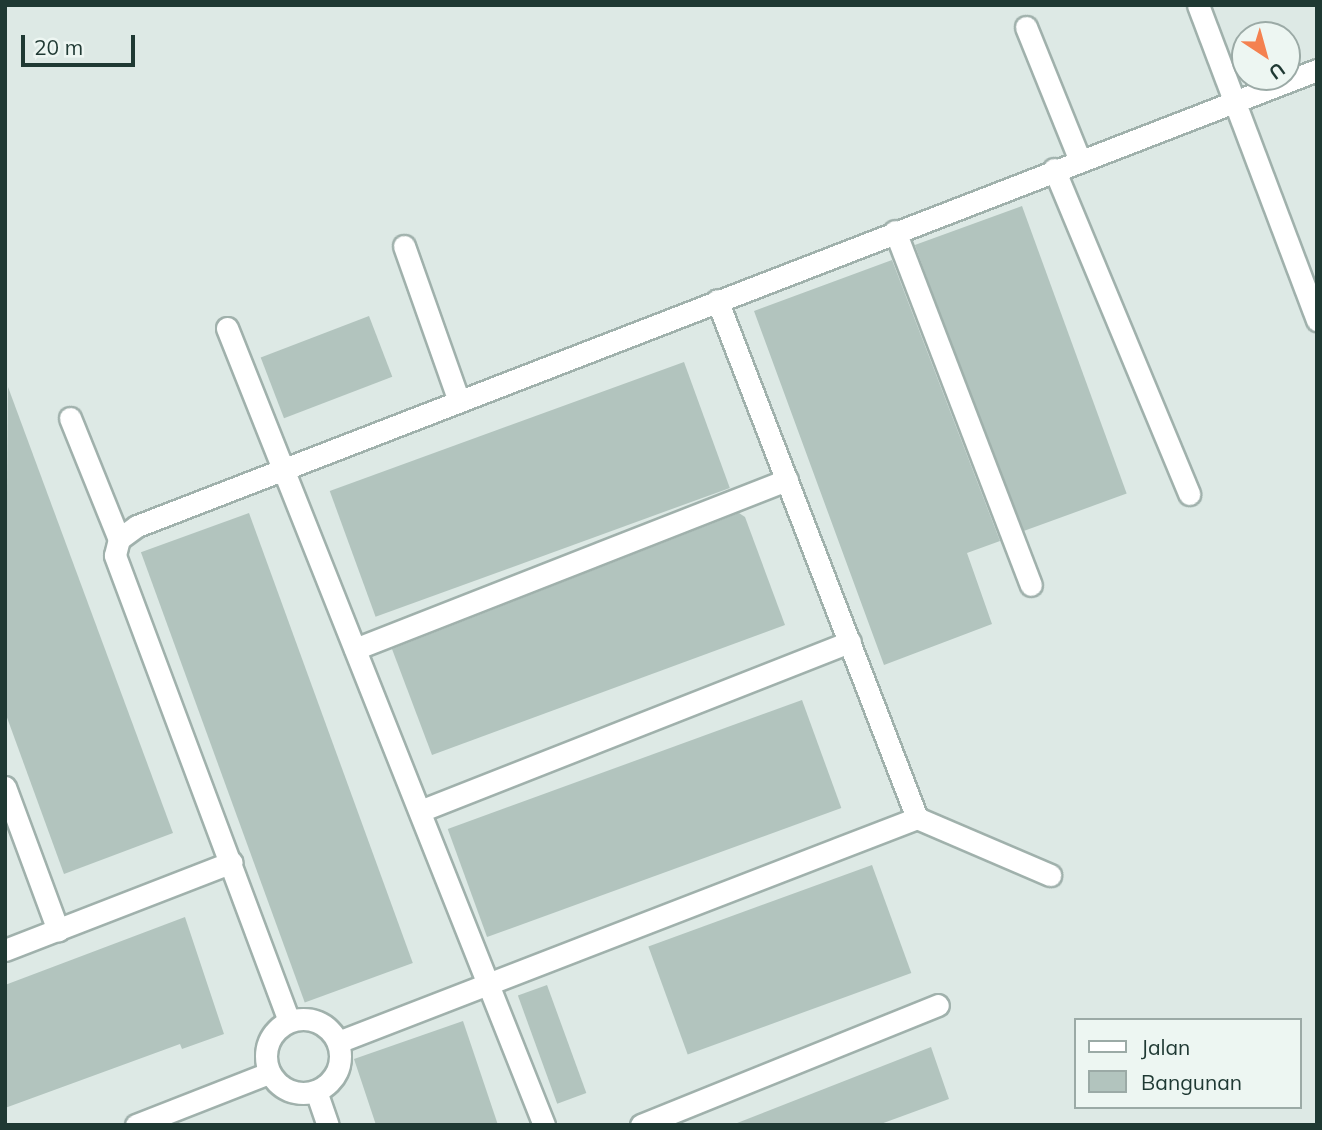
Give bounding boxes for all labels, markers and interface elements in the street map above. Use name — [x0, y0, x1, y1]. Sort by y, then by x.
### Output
scale bar — [24, 21, 138, 65]
north arrow — [1231, 21, 1301, 91]
text: 20 m — [34, 34, 83, 60]
text: U — [1264, 58, 1290, 85]
legend — [1074, 1018, 1301, 1109]
text: Jalan — [1141, 1034, 1190, 1060]
text: Bangunan — [1141, 1069, 1242, 1095]

